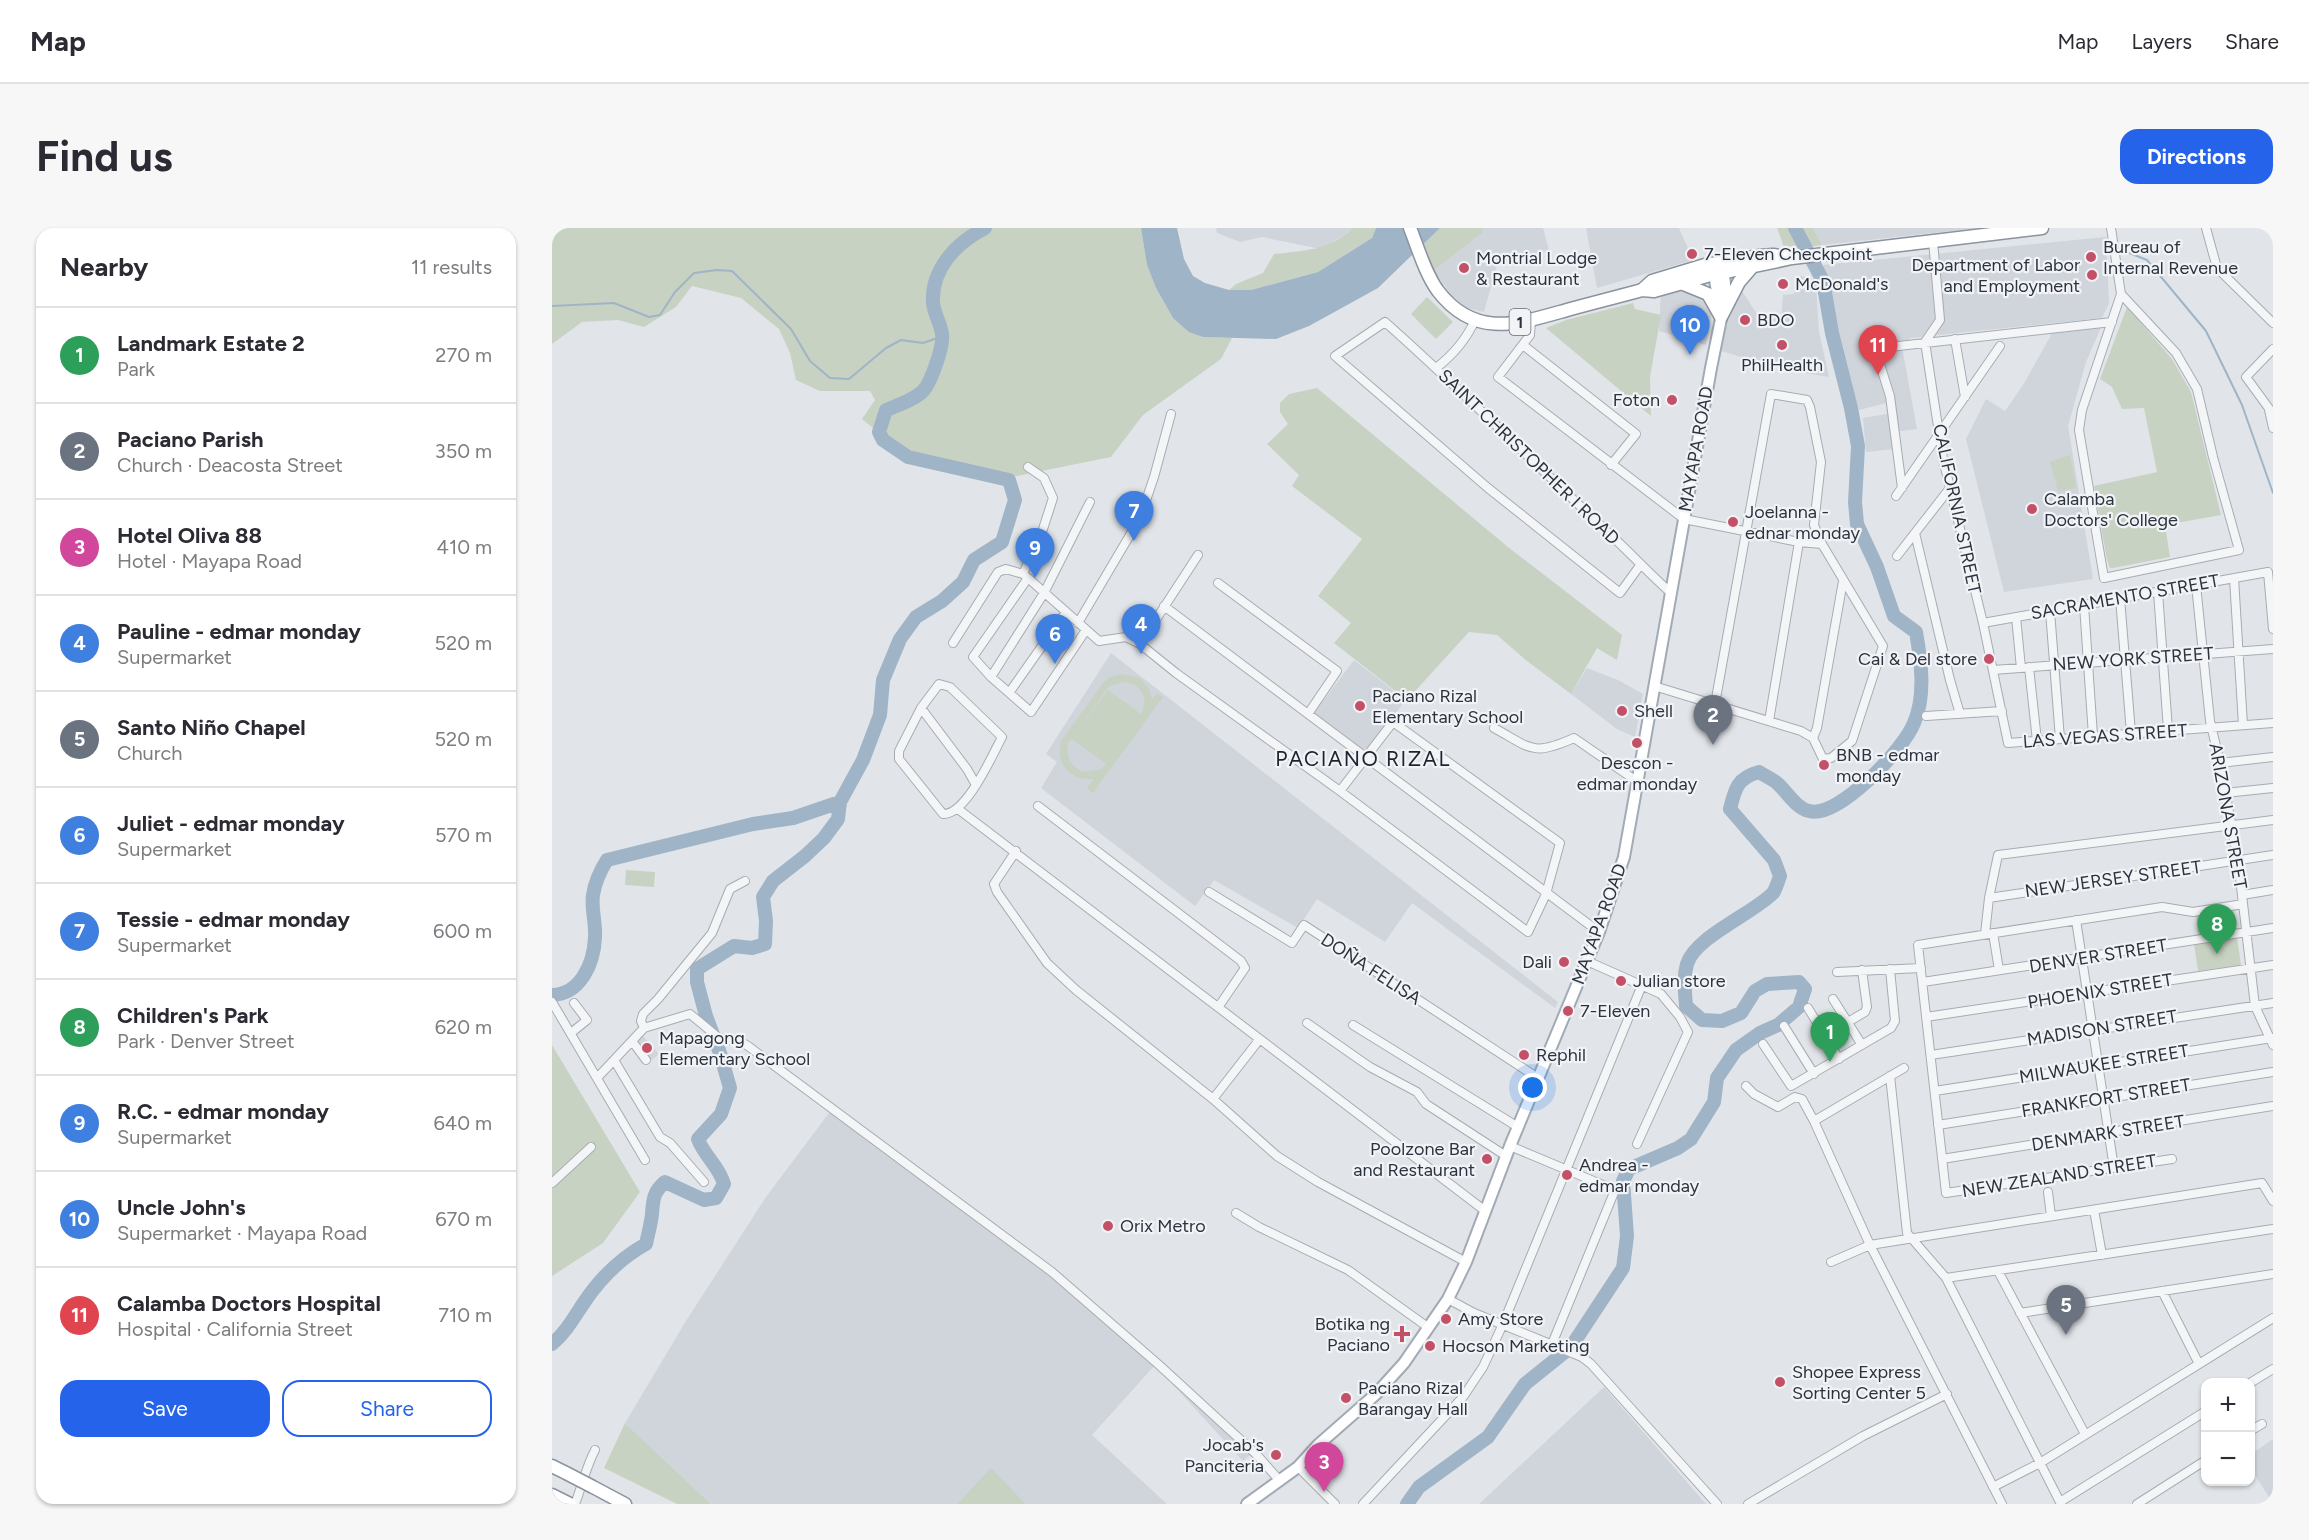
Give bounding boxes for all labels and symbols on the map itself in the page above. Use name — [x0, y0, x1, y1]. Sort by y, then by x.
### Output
place label: Bureau of Internal Revenue — [2103, 236, 2238, 279]
place label: 7-Eleven Checkpoint — [1704, 243, 1872, 265]
place label: Montrial Lodge & Restaurant — [1476, 247, 1597, 290]
marker: 7-Eleven Checkpoint — [1685, 247, 1699, 261]
marker: Bureau of Internal Revenue — [2084, 250, 2098, 264]
place label: Department of Labor and Employment — [1912, 254, 2080, 297]
marker: Montrial Lodge & Restaurant — [1457, 261, 1471, 275]
marker: Department of Labor and Employment — [2085, 268, 2099, 282]
place label: McDonald's — [1795, 273, 1889, 295]
marker: McDonald's — [1776, 277, 1790, 291]
pin: 10 — [1670, 306, 1710, 355]
road number: 1 — [1510, 309, 1530, 335]
place label: BDO — [1757, 309, 1794, 331]
marker: BDO — [1738, 313, 1752, 327]
pin: 11 — [1858, 326, 1898, 375]
marker: PhilHealth — [1775, 338, 1789, 352]
place label: PhilHealth — [1741, 354, 1823, 376]
street label: SAINT CHRISTOPHER I ROAD — [1434, 365, 1624, 549]
street label: MAYAPA ROAD — [1674, 384, 1718, 514]
place label: Foton — [1613, 389, 1660, 411]
marker: Foton — [1665, 393, 1679, 407]
street label: CALIFORNIA STREET — [1928, 422, 1986, 596]
place label: Calamba Doctors' College — [2044, 488, 2178, 531]
pin: 7 — [1114, 492, 1154, 541]
place label: Joelanna - ednar monday — [1745, 501, 1861, 544]
marker: Calamba Doctors' College — [2025, 502, 2039, 516]
marker: Joelanna - ednar monday — [1726, 515, 1740, 529]
pin: 9 — [1016, 528, 1054, 578]
street label: SACRAMENTO STREET — [2029, 570, 2221, 624]
pin: 4 — [1122, 604, 1160, 654]
pin: 6 — [1036, 614, 1074, 664]
street label: NEW YORK STREET — [2052, 642, 2214, 676]
place label: Cai & Del store — [1858, 648, 1977, 670]
marker: Cai & Del store — [1982, 652, 1996, 666]
place label: Paciano Rizal Elementary School — [1372, 685, 1523, 728]
pin: 2 — [1694, 696, 1732, 745]
marker: Paciano Rizal Elementary School — [1353, 699, 1367, 713]
place label: Shell — [1634, 700, 1673, 722]
marker: Shell — [1615, 704, 1629, 718]
street label: LAS VEGAS STREET — [2022, 719, 2188, 753]
marker: Descon - edmar monday — [1630, 736, 1644, 750]
street label: ARIZONA STREET — [2204, 741, 2252, 891]
place label: BNB - edmar monday — [1836, 744, 1939, 787]
district label: PACIANO RIZAL — [1275, 746, 1451, 771]
place label: Descon - edmar monday — [1577, 752, 1698, 795]
marker: BNB - edmar monday — [1817, 758, 1831, 772]
street label: NEW JERSEY STREET — [2023, 856, 2203, 902]
street label: MAYAPA ROAD — [1567, 860, 1631, 988]
pin: 8 — [2198, 904, 2236, 954]
street label: DOÑA FELISA — [1317, 929, 1425, 1009]
street label: DENVER STREET — [2027, 934, 2169, 978]
place label: Dali — [1522, 951, 1552, 973]
marker: Dali — [1557, 955, 1571, 969]
street label: PHOENIX STREET — [2026, 969, 2174, 1013]
place label: Julian store — [1633, 970, 1726, 992]
marker: Julian store — [1614, 974, 1628, 988]
place label: 7-Eleven — [1580, 1000, 1650, 1022]
marker: 7-Eleven — [1561, 1004, 1575, 1018]
street label: MADISON STREET — [2025, 1005, 2179, 1051]
pin: 1 — [1810, 1012, 1850, 1062]
place label: Mapagong Elementary School — [659, 1027, 810, 1070]
street label: MILWAUKEE STREET — [2018, 1040, 2190, 1088]
marker: Mapagong Elementary School — [640, 1041, 654, 1055]
place label: Rephil — [1536, 1044, 1586, 1066]
marker: Rephil — [1517, 1048, 1531, 1062]
your location — [1518, 1073, 1547, 1102]
street label: FRANKFORT STREET — [2020, 1074, 2192, 1122]
street label: DENMARK STREET — [2030, 1110, 2186, 1156]
place label: Poolzone Bar and Restaurant — [1353, 1138, 1475, 1181]
street label: NEW ZEALAND STREET — [1960, 1150, 2158, 1202]
marker: Poolzone Bar and Restaurant — [1480, 1152, 1494, 1166]
place label: Andrea - edmar monday — [1579, 1154, 1700, 1197]
marker: Andrea - edmar monday — [1560, 1168, 1574, 1182]
place label: Orix Metro — [1120, 1215, 1206, 1237]
marker: Orix Metro — [1101, 1219, 1115, 1233]
pin: 5 — [2046, 1286, 2086, 1335]
place label: Amy Store — [1458, 1308, 1544, 1330]
marker: Amy Store — [1439, 1312, 1453, 1326]
place label: Botika ng Paciano — [1315, 1313, 1390, 1356]
marker: Botika ng Paciano — [1395, 1327, 1409, 1341]
place label: Hocson Marketing — [1442, 1335, 1589, 1357]
marker: Hocson Marketing — [1423, 1339, 1437, 1353]
place label: Shopee Express Sorting Center 5 — [1792, 1361, 1926, 1404]
marker: Shopee Express Sorting Center 5 — [1773, 1375, 1787, 1389]
place label: Paciano Rizal Barangay Hall — [1358, 1377, 1468, 1420]
marker: Paciano Rizal Barangay Hall — [1339, 1391, 1353, 1405]
place label: Jocab's Panciteria — [1185, 1434, 1264, 1477]
pin: 3 — [1304, 1442, 1344, 1492]
marker: Jocab's Panciteria — [1269, 1448, 1283, 1462]

